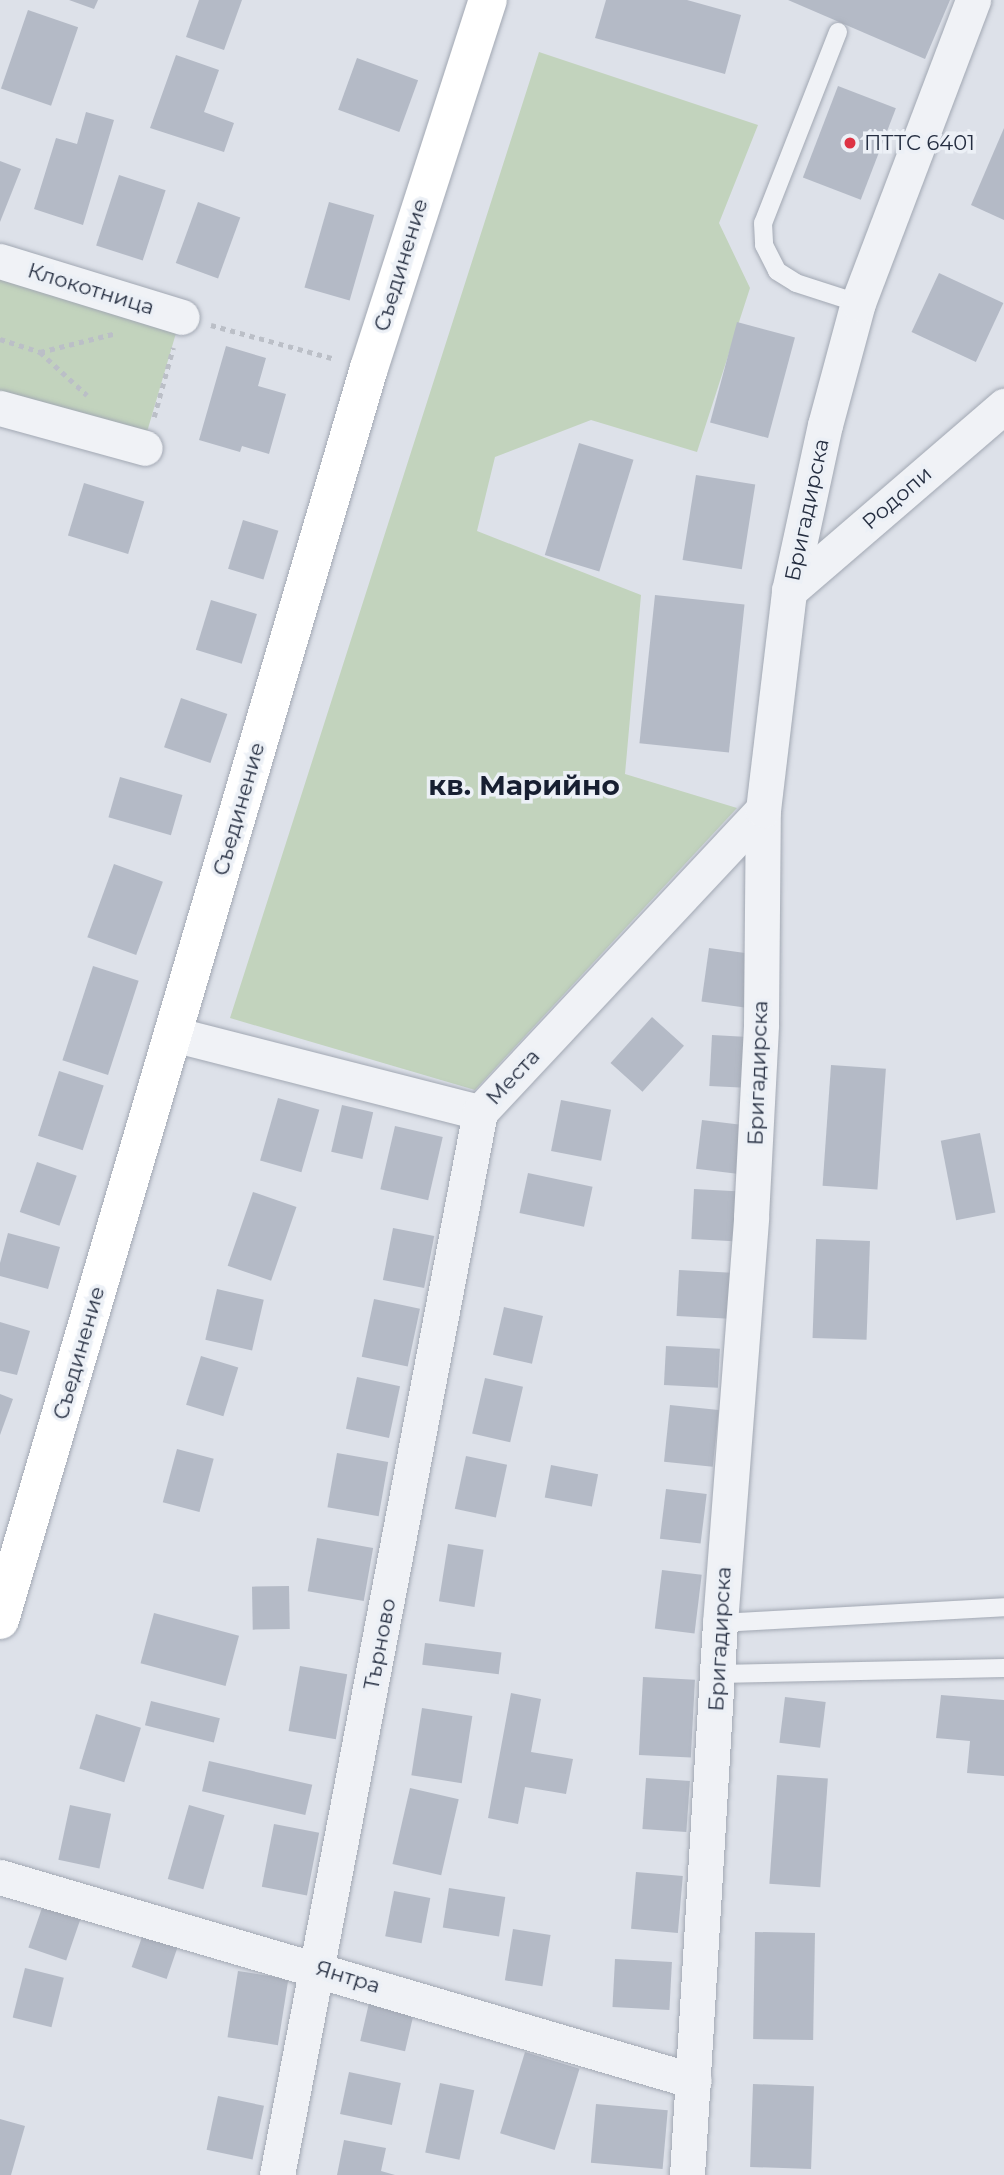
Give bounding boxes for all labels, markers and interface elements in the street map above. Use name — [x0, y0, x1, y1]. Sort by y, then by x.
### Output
place label: ПТТС 6401 — [864, 130, 975, 156]
marker: ПТТС 6401 — [842, 135, 858, 151]
street label: Съединение — [369, 196, 433, 334]
street label: Клокотница — [25, 258, 157, 320]
street label: Бригадирска — [780, 437, 834, 583]
street label: Родопи — [857, 461, 937, 535]
street label: Съединение — [208, 739, 270, 879]
district label: кв. Марийно — [428, 768, 620, 802]
street label: Бригадирска — [743, 1000, 773, 1146]
street label: Места — [481, 1044, 545, 1110]
street label: Съединение — [48, 1283, 110, 1423]
street label: Бригадирска — [704, 1566, 736, 1712]
street label: Търново — [359, 1596, 401, 1692]
street label: Янтра — [313, 1955, 383, 1999]

